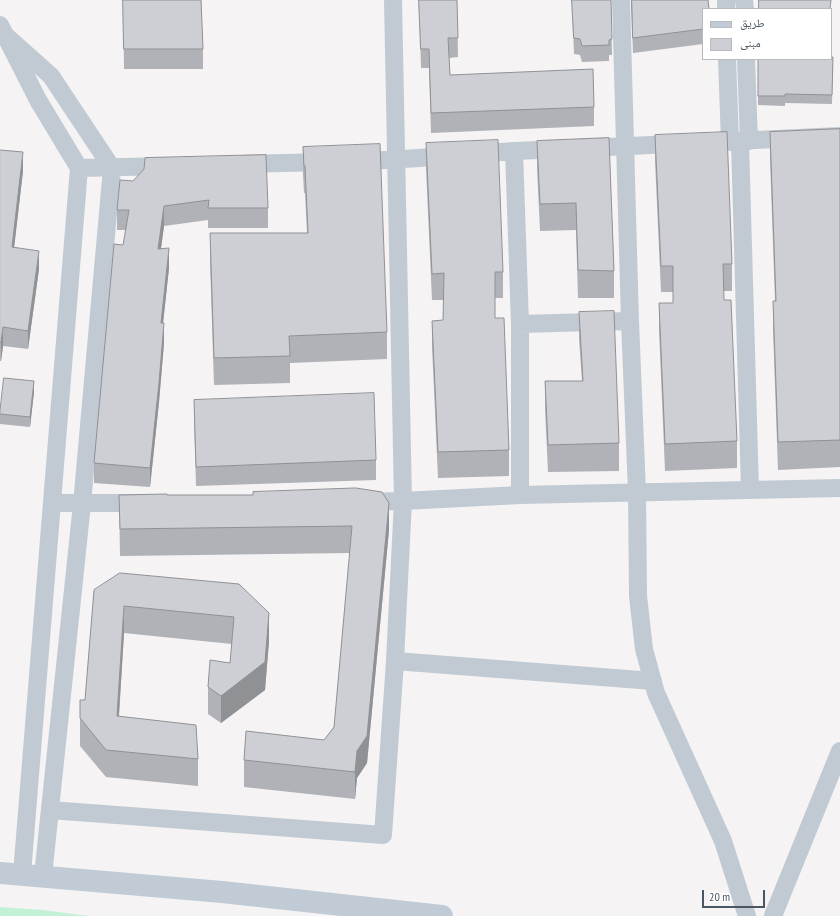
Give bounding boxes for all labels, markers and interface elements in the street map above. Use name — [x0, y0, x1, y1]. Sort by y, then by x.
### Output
legend — [702, 8, 832, 60]
text: طريق — [740, 15, 765, 30]
text: مبنى — [740, 35, 761, 50]
scale bar — [704, 882, 767, 908]
text: 20 m — [709, 889, 730, 904]

